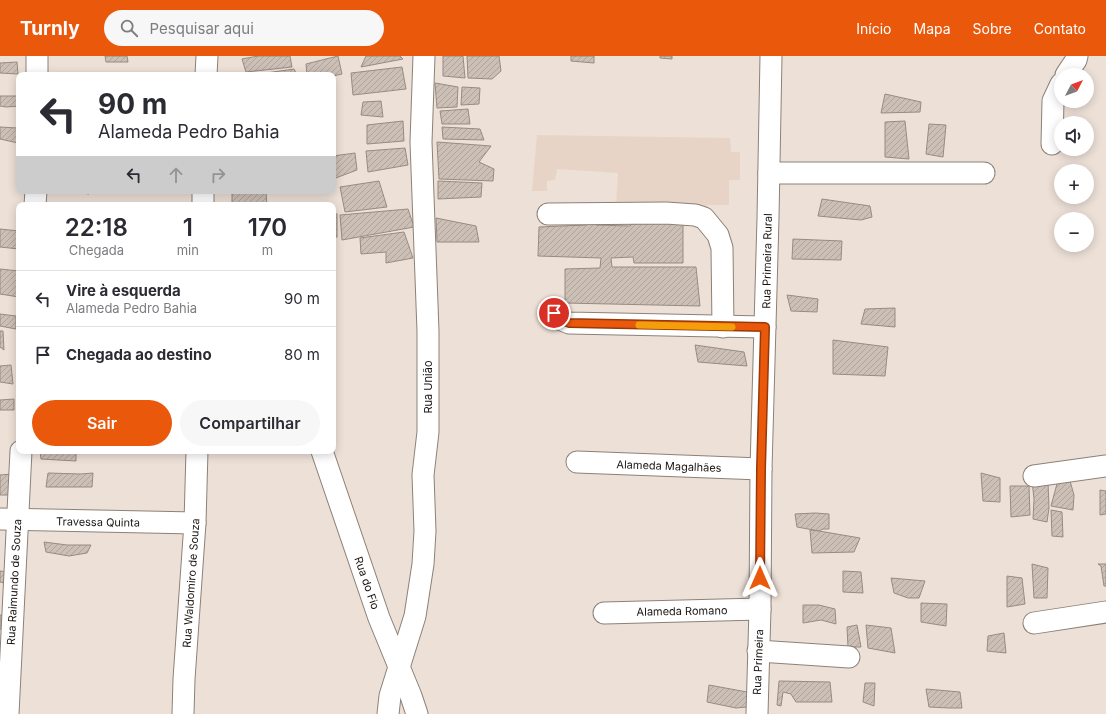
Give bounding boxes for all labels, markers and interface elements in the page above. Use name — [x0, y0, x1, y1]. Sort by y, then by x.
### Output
search box — [104, 10, 384, 46]
text: Turnly — [20, 17, 80, 40]
icon: search — [118, 17, 140, 39]
text: Pesquisar aqui — [150, 19, 254, 38]
text: Início — [856, 20, 892, 37]
text: Mapa — [914, 20, 951, 37]
text: Sobre — [973, 20, 1012, 37]
text: Contato — [1034, 20, 1086, 37]
north arrow — [1054, 68, 1094, 108]
map controls — [1054, 68, 1094, 252]
text: 90 m — [98, 87, 167, 121]
icon: left — [32, 88, 84, 140]
button: sound — [1054, 116, 1094, 156]
text: Alameda Pedro Bahia — [98, 121, 280, 142]
icon: left — [123, 164, 145, 186]
icon: ahead — [165, 164, 187, 186]
icon: right — [207, 164, 229, 186]
button: + — [1054, 164, 1094, 204]
button: − — [1054, 212, 1094, 252]
text: 22:18 — [65, 213, 128, 242]
text: 1 — [183, 213, 193, 242]
text: 170 — [248, 213, 287, 242]
street label: Rua Primeira Rural — [759, 213, 775, 309]
text: Chegada — [69, 242, 124, 258]
text: min — [177, 242, 199, 258]
text: m — [262, 242, 273, 258]
text: Vire à esquerda — [66, 281, 181, 300]
icon: left — [32, 288, 54, 310]
text: 90 m — [284, 289, 320, 308]
pin — [537, 296, 571, 330]
text: Alameda Pedro Bahia — [66, 300, 197, 316]
icon: arrive — [543, 302, 565, 324]
icon: arrive — [32, 344, 54, 366]
text: Chegada ao destino — [66, 345, 212, 364]
text: 80 m — [284, 345, 320, 364]
street label: Rua União — [421, 360, 435, 413]
button: Sair — [32, 400, 172, 446]
button: Compartilhar — [180, 400, 320, 446]
street label: Alameda Magalhães — [616, 457, 722, 475]
street label: Travessa Quinta — [56, 514, 140, 530]
street label: Rua Waldomiro de Souza — [179, 518, 203, 648]
street label: Rua Raimundo de Souza — [4, 519, 24, 645]
street label: Rua do Fio — [351, 555, 383, 612]
position arrow — [739, 557, 781, 599]
street label: Alameda Romano — [636, 603, 728, 619]
street label: Rua Primeira — [750, 629, 766, 695]

